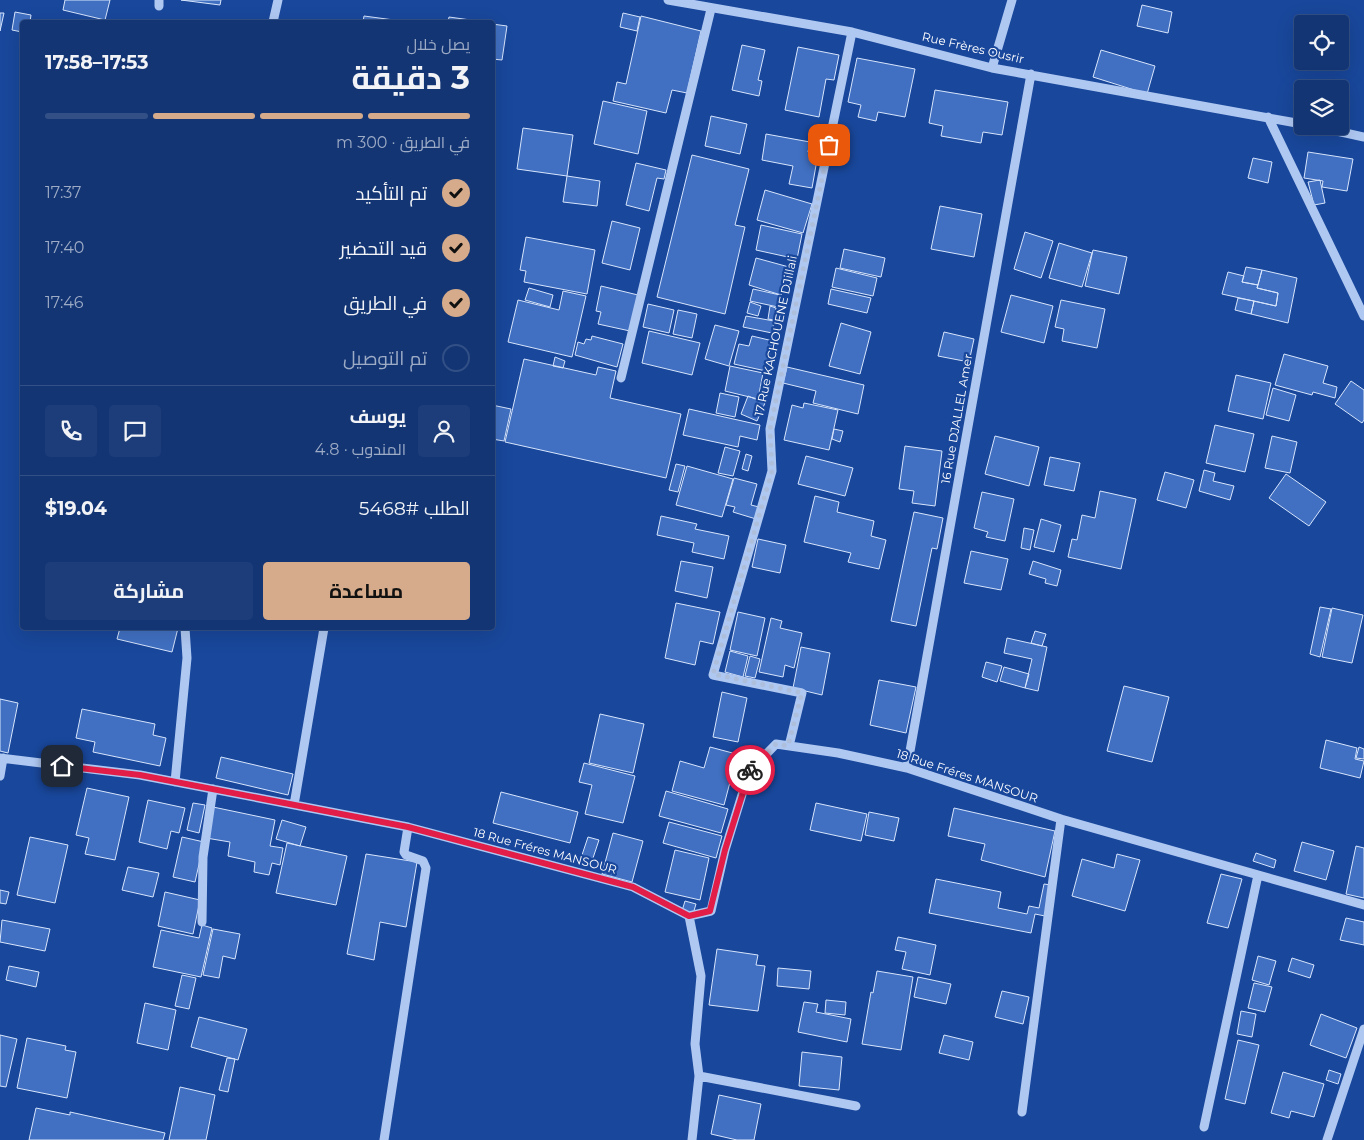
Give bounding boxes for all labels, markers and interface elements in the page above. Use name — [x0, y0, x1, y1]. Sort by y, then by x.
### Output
map controls — [1294, 15, 1349, 135]
button: locate — [1294, 15, 1349, 70]
street label: Rue Frères Ousrir — [921, 28, 1026, 67]
text: يصل خلال — [406, 35, 470, 54]
text: 17:53–17:58 — [45, 51, 148, 74]
text: 3 دقيقة — [352, 58, 470, 97]
button: layers — [1294, 80, 1349, 135]
pin — [808, 124, 850, 166]
icon: bag — [815, 131, 843, 159]
text: في الطريق · 300 m — [336, 133, 470, 152]
icon: check — [442, 179, 470, 207]
text: تم التأكيد — [355, 182, 427, 205]
text: 17:37 — [45, 183, 82, 202]
icon: check — [442, 234, 470, 262]
text: قيد التحضير — [340, 237, 427, 260]
text: 17:40 — [45, 238, 84, 257]
street label: 17 Rue KACHOUENE DJillali — [751, 254, 800, 418]
icon: check — [442, 289, 470, 317]
text: في الطريق — [344, 292, 427, 315]
text: 17:46 — [45, 293, 84, 312]
text: تم التوصيل — [343, 347, 427, 370]
street label: 16 Rue DJALLEL Amer — [938, 353, 975, 485]
button: phone — [45, 405, 97, 457]
button: chat — [109, 405, 161, 457]
text: يوسف — [350, 405, 406, 428]
button: person — [418, 405, 470, 457]
text: المندوب · 4.8 — [315, 440, 406, 459]
text: $19.04 — [45, 497, 107, 520]
text: الطلب #5468 — [359, 497, 470, 520]
button: مشاركة — [45, 562, 253, 620]
button: مساعدة — [263, 562, 470, 620]
pin — [41, 745, 83, 787]
courier — [725, 745, 775, 795]
street label: 18 Rue Fréres MANSOUR — [894, 746, 1040, 806]
icon: home — [48, 752, 76, 780]
icon: bike — [736, 756, 764, 784]
street label: 18 Rue Fréres MANSOUR — [472, 824, 619, 877]

